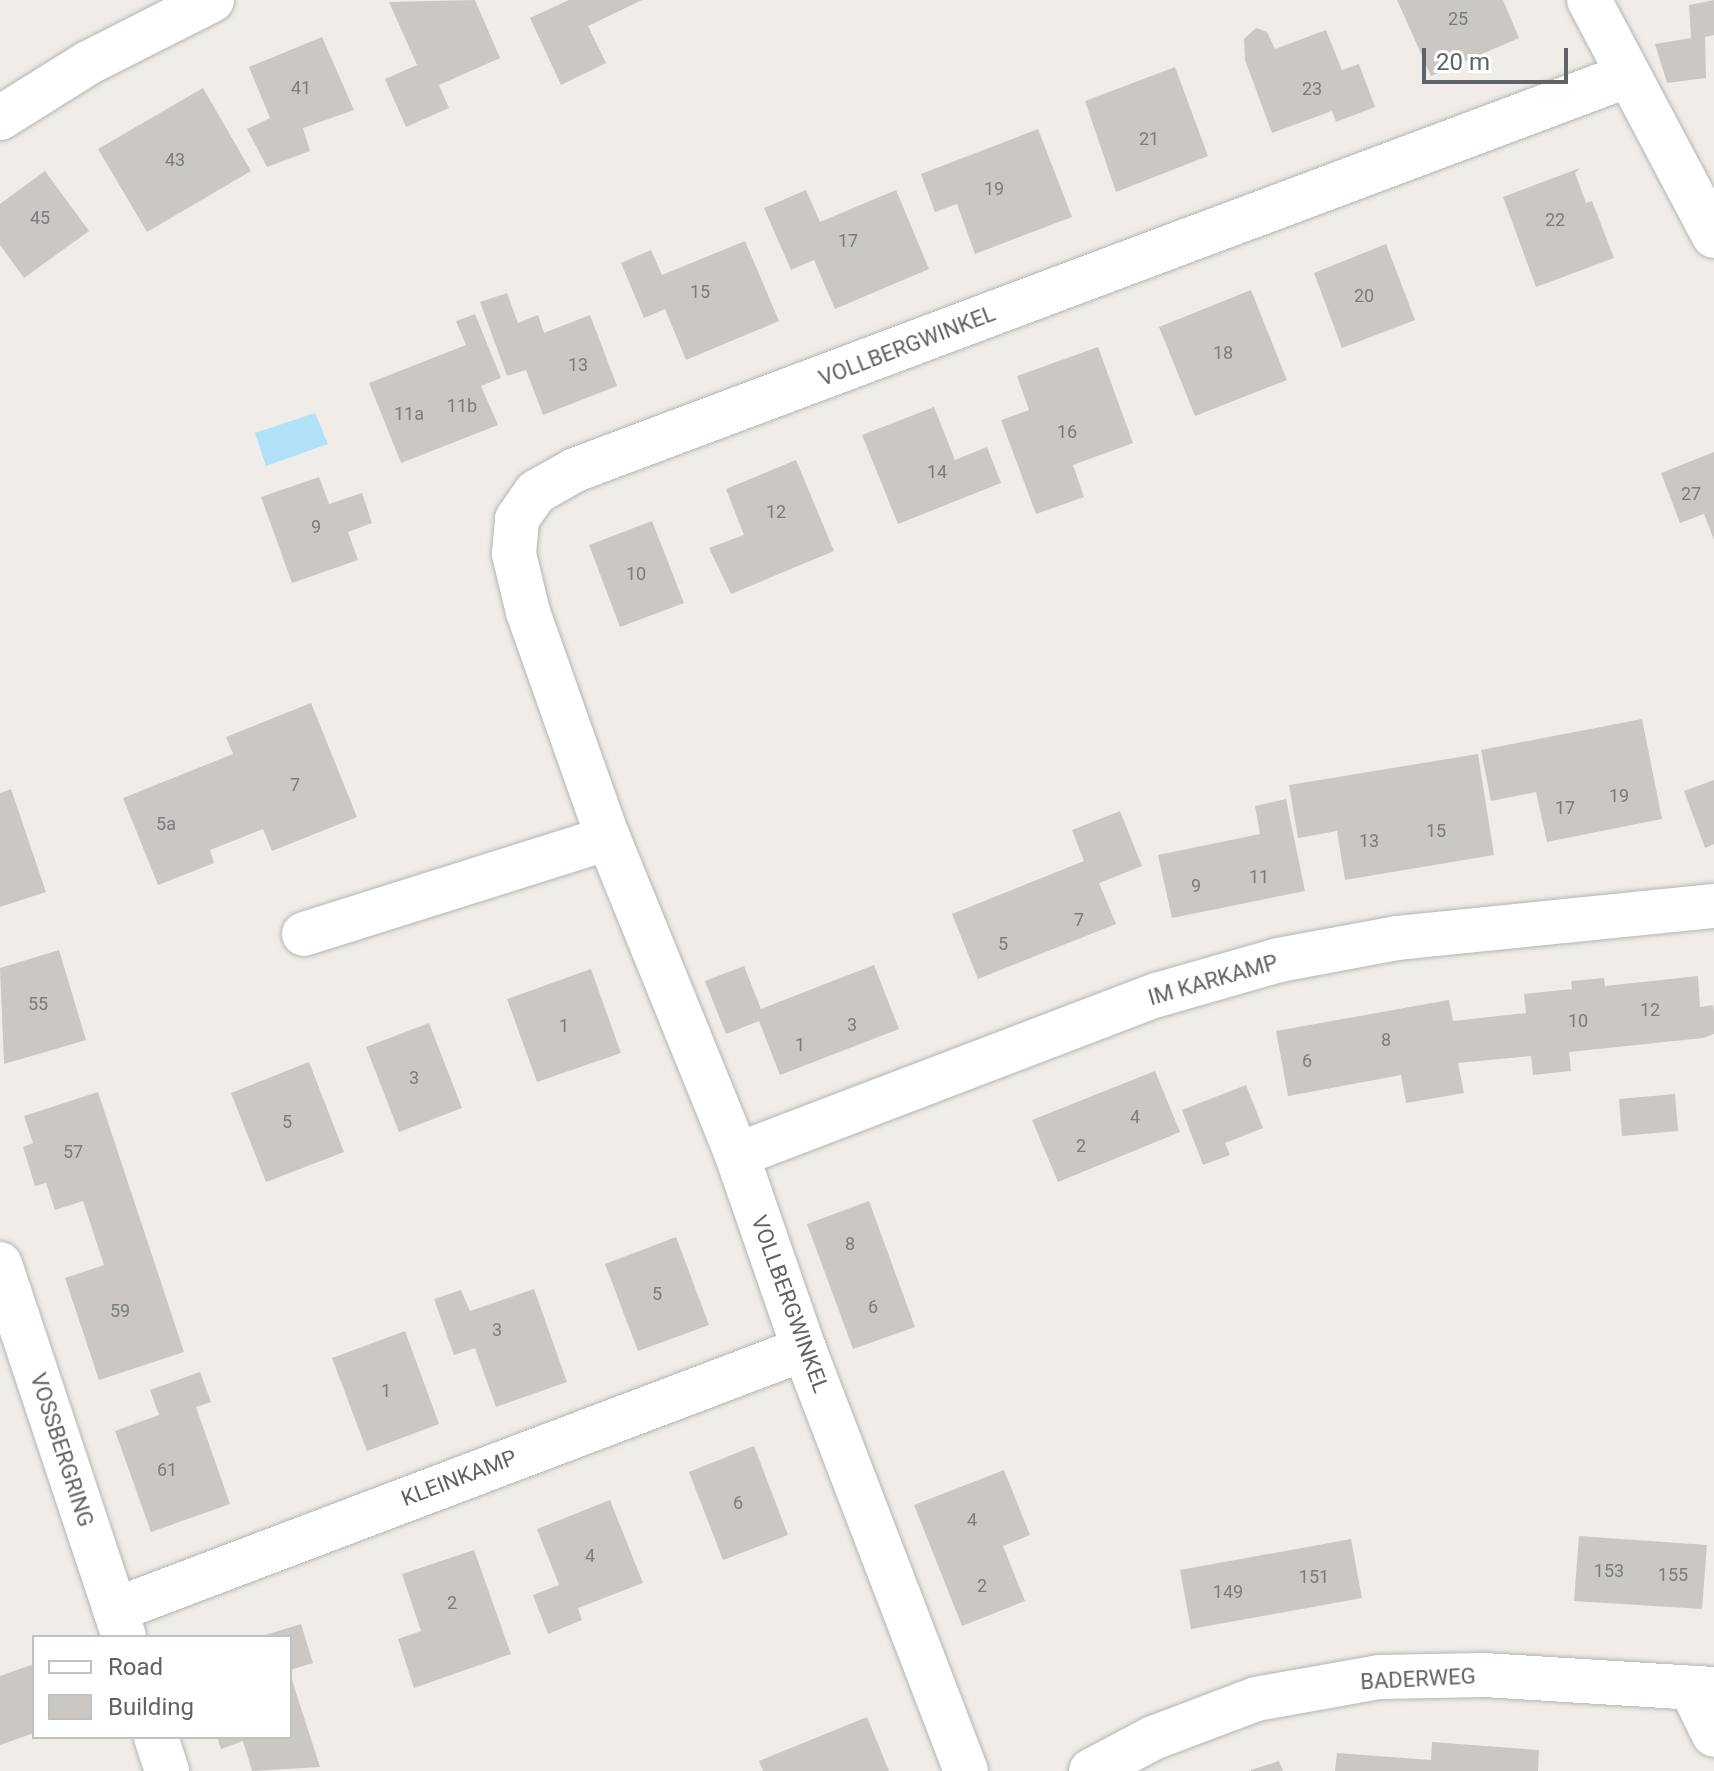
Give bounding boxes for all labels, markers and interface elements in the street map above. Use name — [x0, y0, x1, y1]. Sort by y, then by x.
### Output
house number: 25 — [1448, 8, 1468, 30]
scale bar — [1426, 32, 1572, 82]
text: 20 m — [1436, 48, 1490, 76]
house number: 41 — [291, 77, 311, 99]
house number: 23 — [1302, 78, 1322, 100]
house number: 21 — [1139, 128, 1159, 150]
house number: 43 — [165, 149, 185, 171]
house number: 19 — [984, 178, 1004, 200]
house number: 45 — [30, 207, 50, 229]
house number: 22 — [1545, 209, 1565, 231]
house number: 17 — [838, 230, 858, 252]
house number: 15 — [690, 281, 710, 303]
house number: 20 — [1354, 285, 1374, 307]
street label: VOLLBERGWINKEL — [815, 300, 999, 392]
house number: 18 — [1213, 342, 1233, 364]
house number: 13 — [568, 354, 588, 376]
house number: 11b — [447, 395, 477, 417]
house number: 11a — [394, 403, 424, 425]
house number: 16 — [1057, 421, 1077, 443]
house number: 14 — [927, 461, 947, 483]
house number: 27 — [1681, 483, 1701, 505]
house number: 12 — [766, 501, 786, 523]
house number: 9 — [311, 516, 321, 538]
house number: 10 — [626, 563, 646, 585]
house number: 7 — [290, 774, 300, 796]
house number: 19 — [1609, 785, 1629, 807]
house number: 17 — [1555, 797, 1575, 819]
house number: 5a — [156, 813, 176, 835]
house number: 15 — [1426, 820, 1446, 842]
house number: 13 — [1359, 830, 1379, 852]
house number: 11 — [1249, 866, 1269, 888]
house number: 9 — [1191, 875, 1201, 897]
house number: 7 — [1074, 909, 1084, 931]
house number: 5 — [998, 933, 1008, 955]
street label: IM KARKAMP — [1145, 949, 1281, 1011]
house number: 55 — [28, 993, 48, 1015]
house number: 12 — [1640, 999, 1660, 1021]
house number: 10 — [1568, 1010, 1588, 1032]
house number: 3 — [847, 1014, 857, 1036]
house number: 1 — [559, 1015, 569, 1037]
house number: 8 — [1381, 1029, 1391, 1051]
house number: 1 — [795, 1034, 805, 1056]
house number: 6 — [1302, 1050, 1312, 1072]
house number: 3 — [409, 1067, 419, 1089]
house number: 4 — [1130, 1106, 1140, 1128]
house number: 5 — [282, 1111, 292, 1133]
house number: 2 — [1076, 1135, 1086, 1157]
house number: 57 — [63, 1141, 83, 1163]
street label: VOLLBERGWINKEL — [746, 1212, 834, 1396]
house number: 8 — [845, 1233, 855, 1255]
house number: 5 — [652, 1283, 662, 1305]
house number: 6 — [868, 1296, 878, 1318]
house number: 59 — [110, 1300, 130, 1322]
house number: 3 — [492, 1319, 502, 1341]
street label: VOSSBERGRING — [25, 1370, 99, 1530]
house number: 1 — [381, 1380, 391, 1402]
street label: KLEINKAMP — [398, 1444, 520, 1512]
house number: 61 — [157, 1459, 177, 1481]
house number: 6 — [733, 1492, 743, 1514]
house number: 4 — [967, 1509, 977, 1531]
house number: 4 — [585, 1545, 595, 1567]
house number: 153 — [1594, 1560, 1624, 1582]
house number: 155 — [1658, 1564, 1688, 1586]
house number: 151 — [1299, 1566, 1329, 1588]
house number: 2 — [977, 1575, 987, 1597]
house number: 149 — [1213, 1581, 1243, 1603]
house number: 2 — [447, 1592, 457, 1614]
legend — [32, 1635, 292, 1739]
text: Road — [108, 1653, 163, 1681]
street label: BADERWEG — [1360, 1663, 1476, 1695]
text: Building — [108, 1693, 194, 1721]

